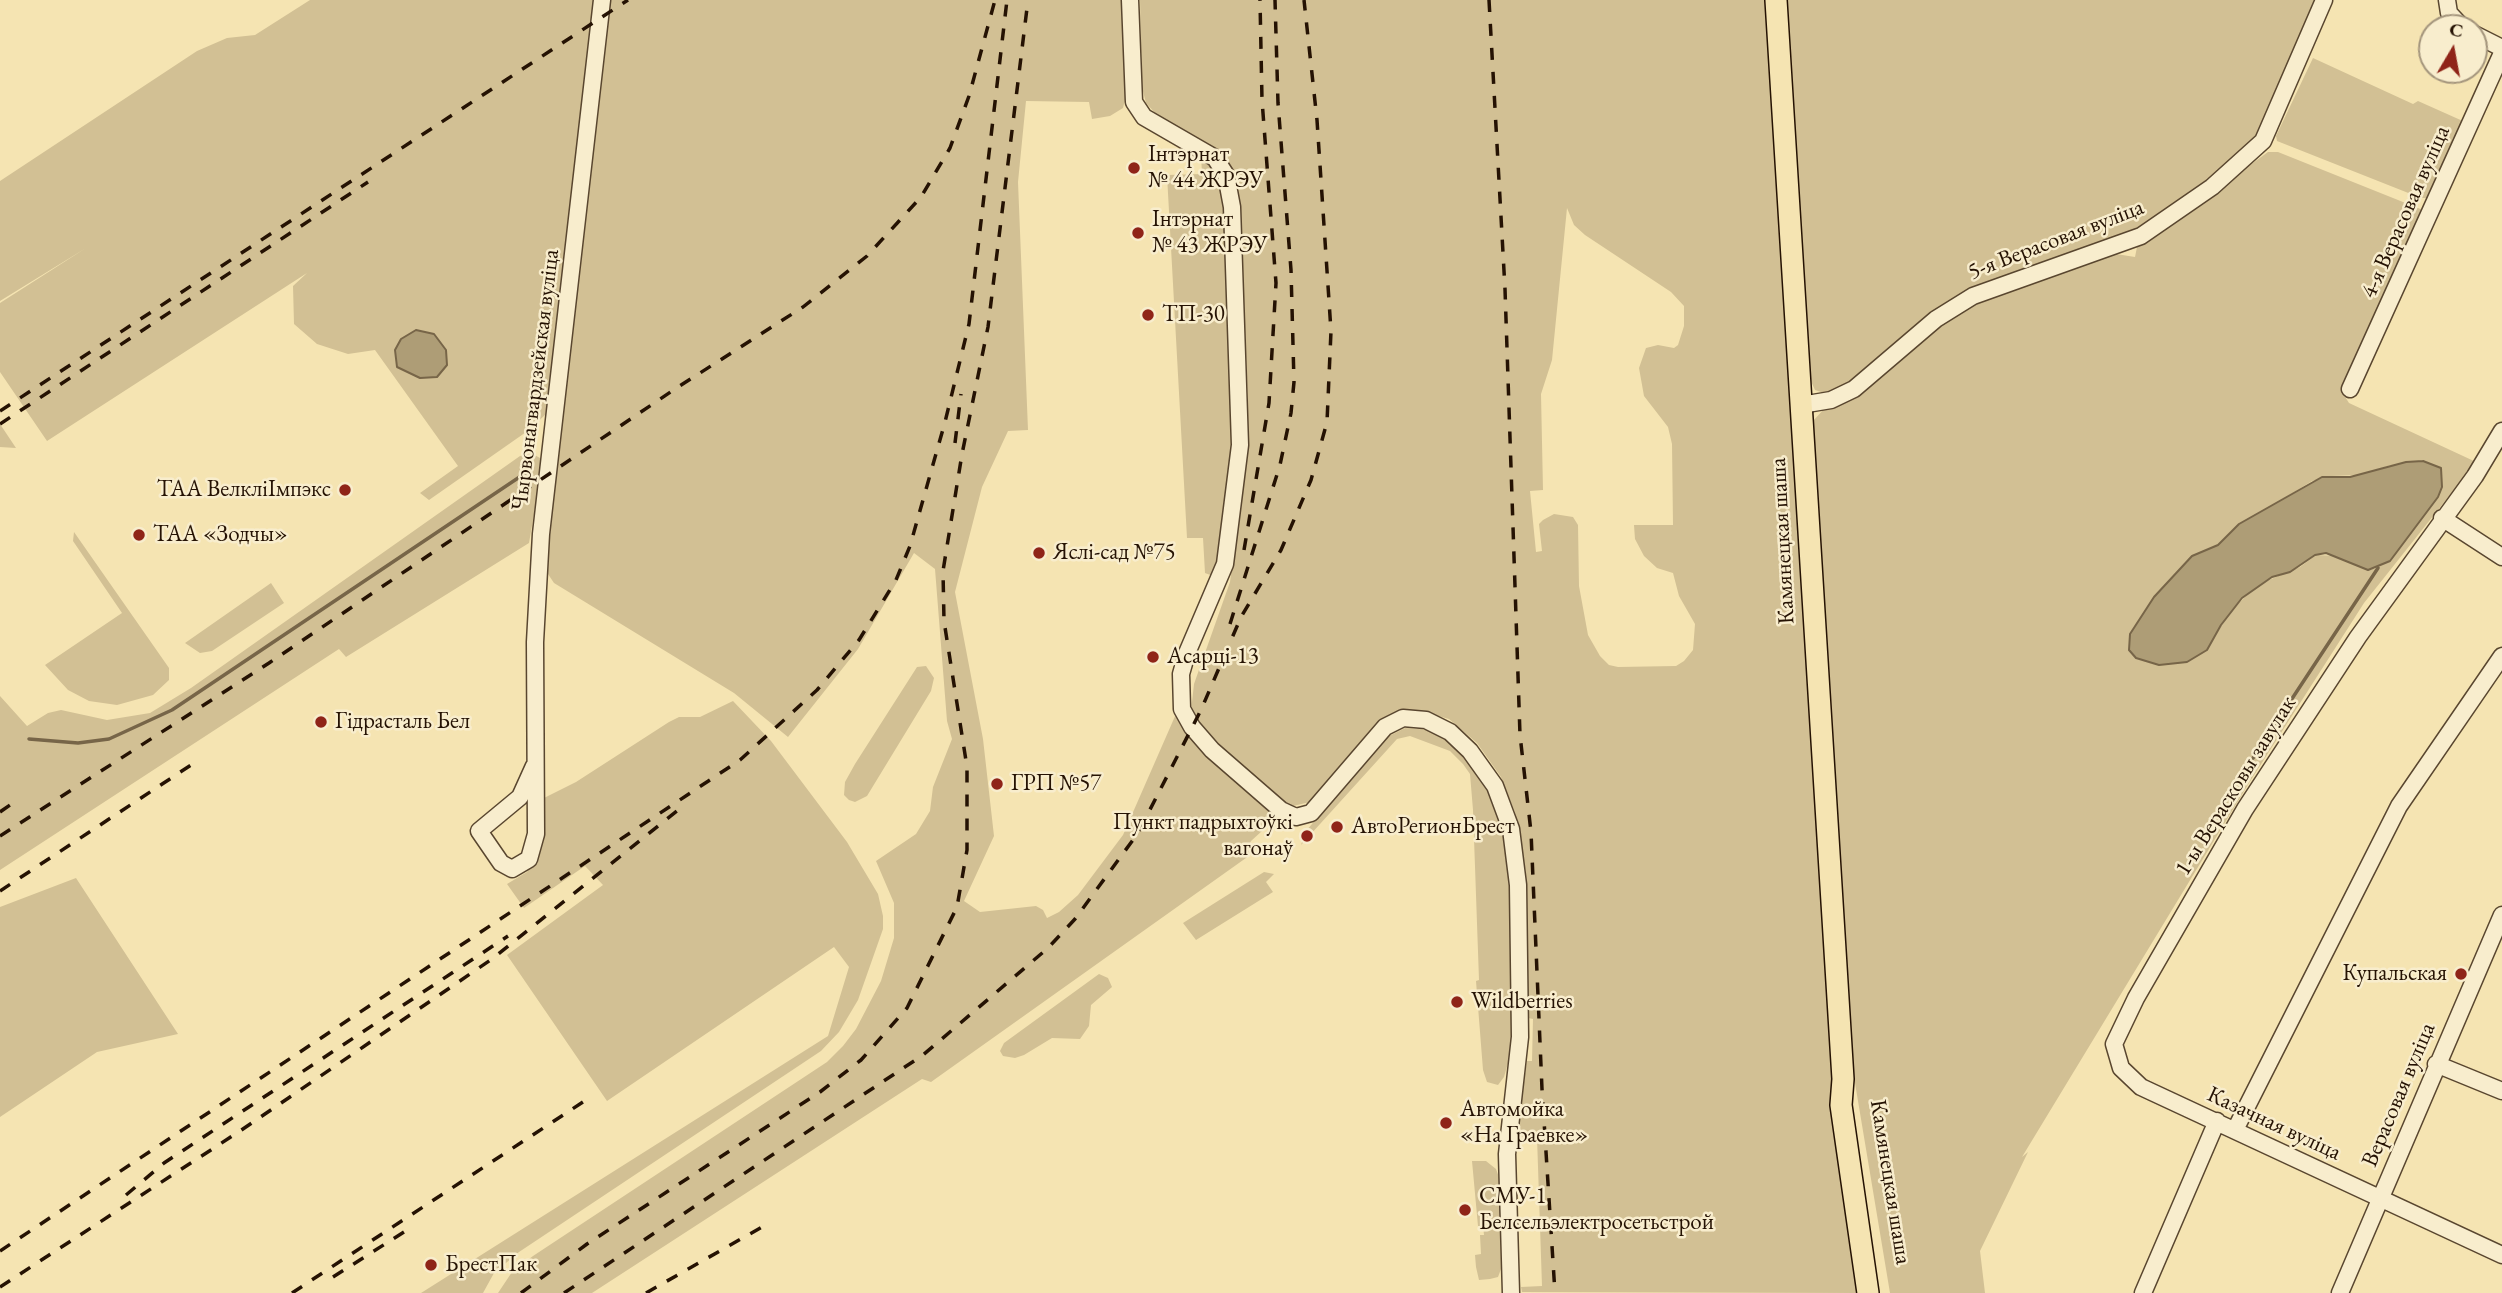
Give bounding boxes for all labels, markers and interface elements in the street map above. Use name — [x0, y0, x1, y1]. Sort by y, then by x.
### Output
north arrow — [2418, 14, 2488, 84]
text: С — [2448, 16, 2465, 43]
street label: 4-я Верасовая вуліца — [2356, 121, 2456, 303]
place label: Інтэрнат № 44 ЖРЭУ — [1148, 141, 1264, 195]
marker: Інтэрнат № 44 ЖРЭУ — [1126, 160, 1142, 176]
street label: 5-я Верасовая вуліца — [1964, 194, 2148, 286]
place label: Інтэрнат № 43 ЖРЭУ — [1152, 206, 1268, 260]
marker: Інтэрнат № 43 ЖРЭУ — [1130, 225, 1146, 241]
street label: Чырвонагвардзейская вуліца — [506, 248, 566, 512]
place label: ТП-30 — [1162, 301, 1225, 329]
marker: ТП-30 — [1140, 307, 1156, 323]
street label: Камянецкая шаша — [1765, 457, 1801, 625]
place label: ТАА ВелкліІмпэкс — [157, 476, 331, 504]
marker: ТАА ВелкліІмпэкс — [337, 482, 353, 498]
place label: ТАА «Зодчы» — [153, 521, 288, 549]
marker: ТАА «Зодчы» — [131, 527, 147, 543]
place label: Яслі-сад №75 — [1053, 539, 1175, 567]
marker: Яслі-сад №75 — [1031, 545, 1047, 561]
place label: Асарці-13 — [1167, 643, 1259, 671]
marker: Асарці-13 — [1145, 649, 1161, 665]
street label: 1-ы Верасковы завулак — [2170, 691, 2302, 881]
place label: Гідрасталь Бел — [335, 708, 470, 736]
marker: Гідрасталь Бел — [313, 714, 329, 730]
place label: ГРП №57 — [1011, 770, 1101, 798]
marker: ГРП №57 — [989, 776, 1005, 792]
place label: Пункт падрыхтоўкі вагонаў — [1113, 809, 1293, 863]
place label: АвтоРегионБрест — [1351, 813, 1515, 841]
marker: АвтоРегионБрест — [1329, 819, 1345, 835]
marker: Пункт падрыхтоўкі вагонаў — [1299, 828, 1315, 844]
place label: Купальская — [2342, 960, 2447, 988]
marker: Купальская — [2453, 966, 2469, 982]
place label: Wildberries — [1471, 988, 1573, 1016]
marker: Wildberries — [1449, 994, 1465, 1010]
street label: Верасовая вуліца — [2356, 1019, 2442, 1171]
street label: Казачная вуліца — [2203, 1081, 2345, 1167]
place label: Автомойка «На Граевке» — [1460, 1096, 1588, 1150]
street label: Камянецкая шаша — [1863, 1098, 1917, 1266]
marker: Автомойка «На Граевке» — [1438, 1115, 1454, 1131]
place label: СМУ-1 Белсельэлектросетьстрой — [1479, 1183, 1714, 1237]
marker: СМУ-1 Белсельэлектросетьстрой — [1457, 1202, 1473, 1218]
place label: БрестПак — [445, 1251, 537, 1279]
marker: БрестПак — [423, 1257, 439, 1273]

